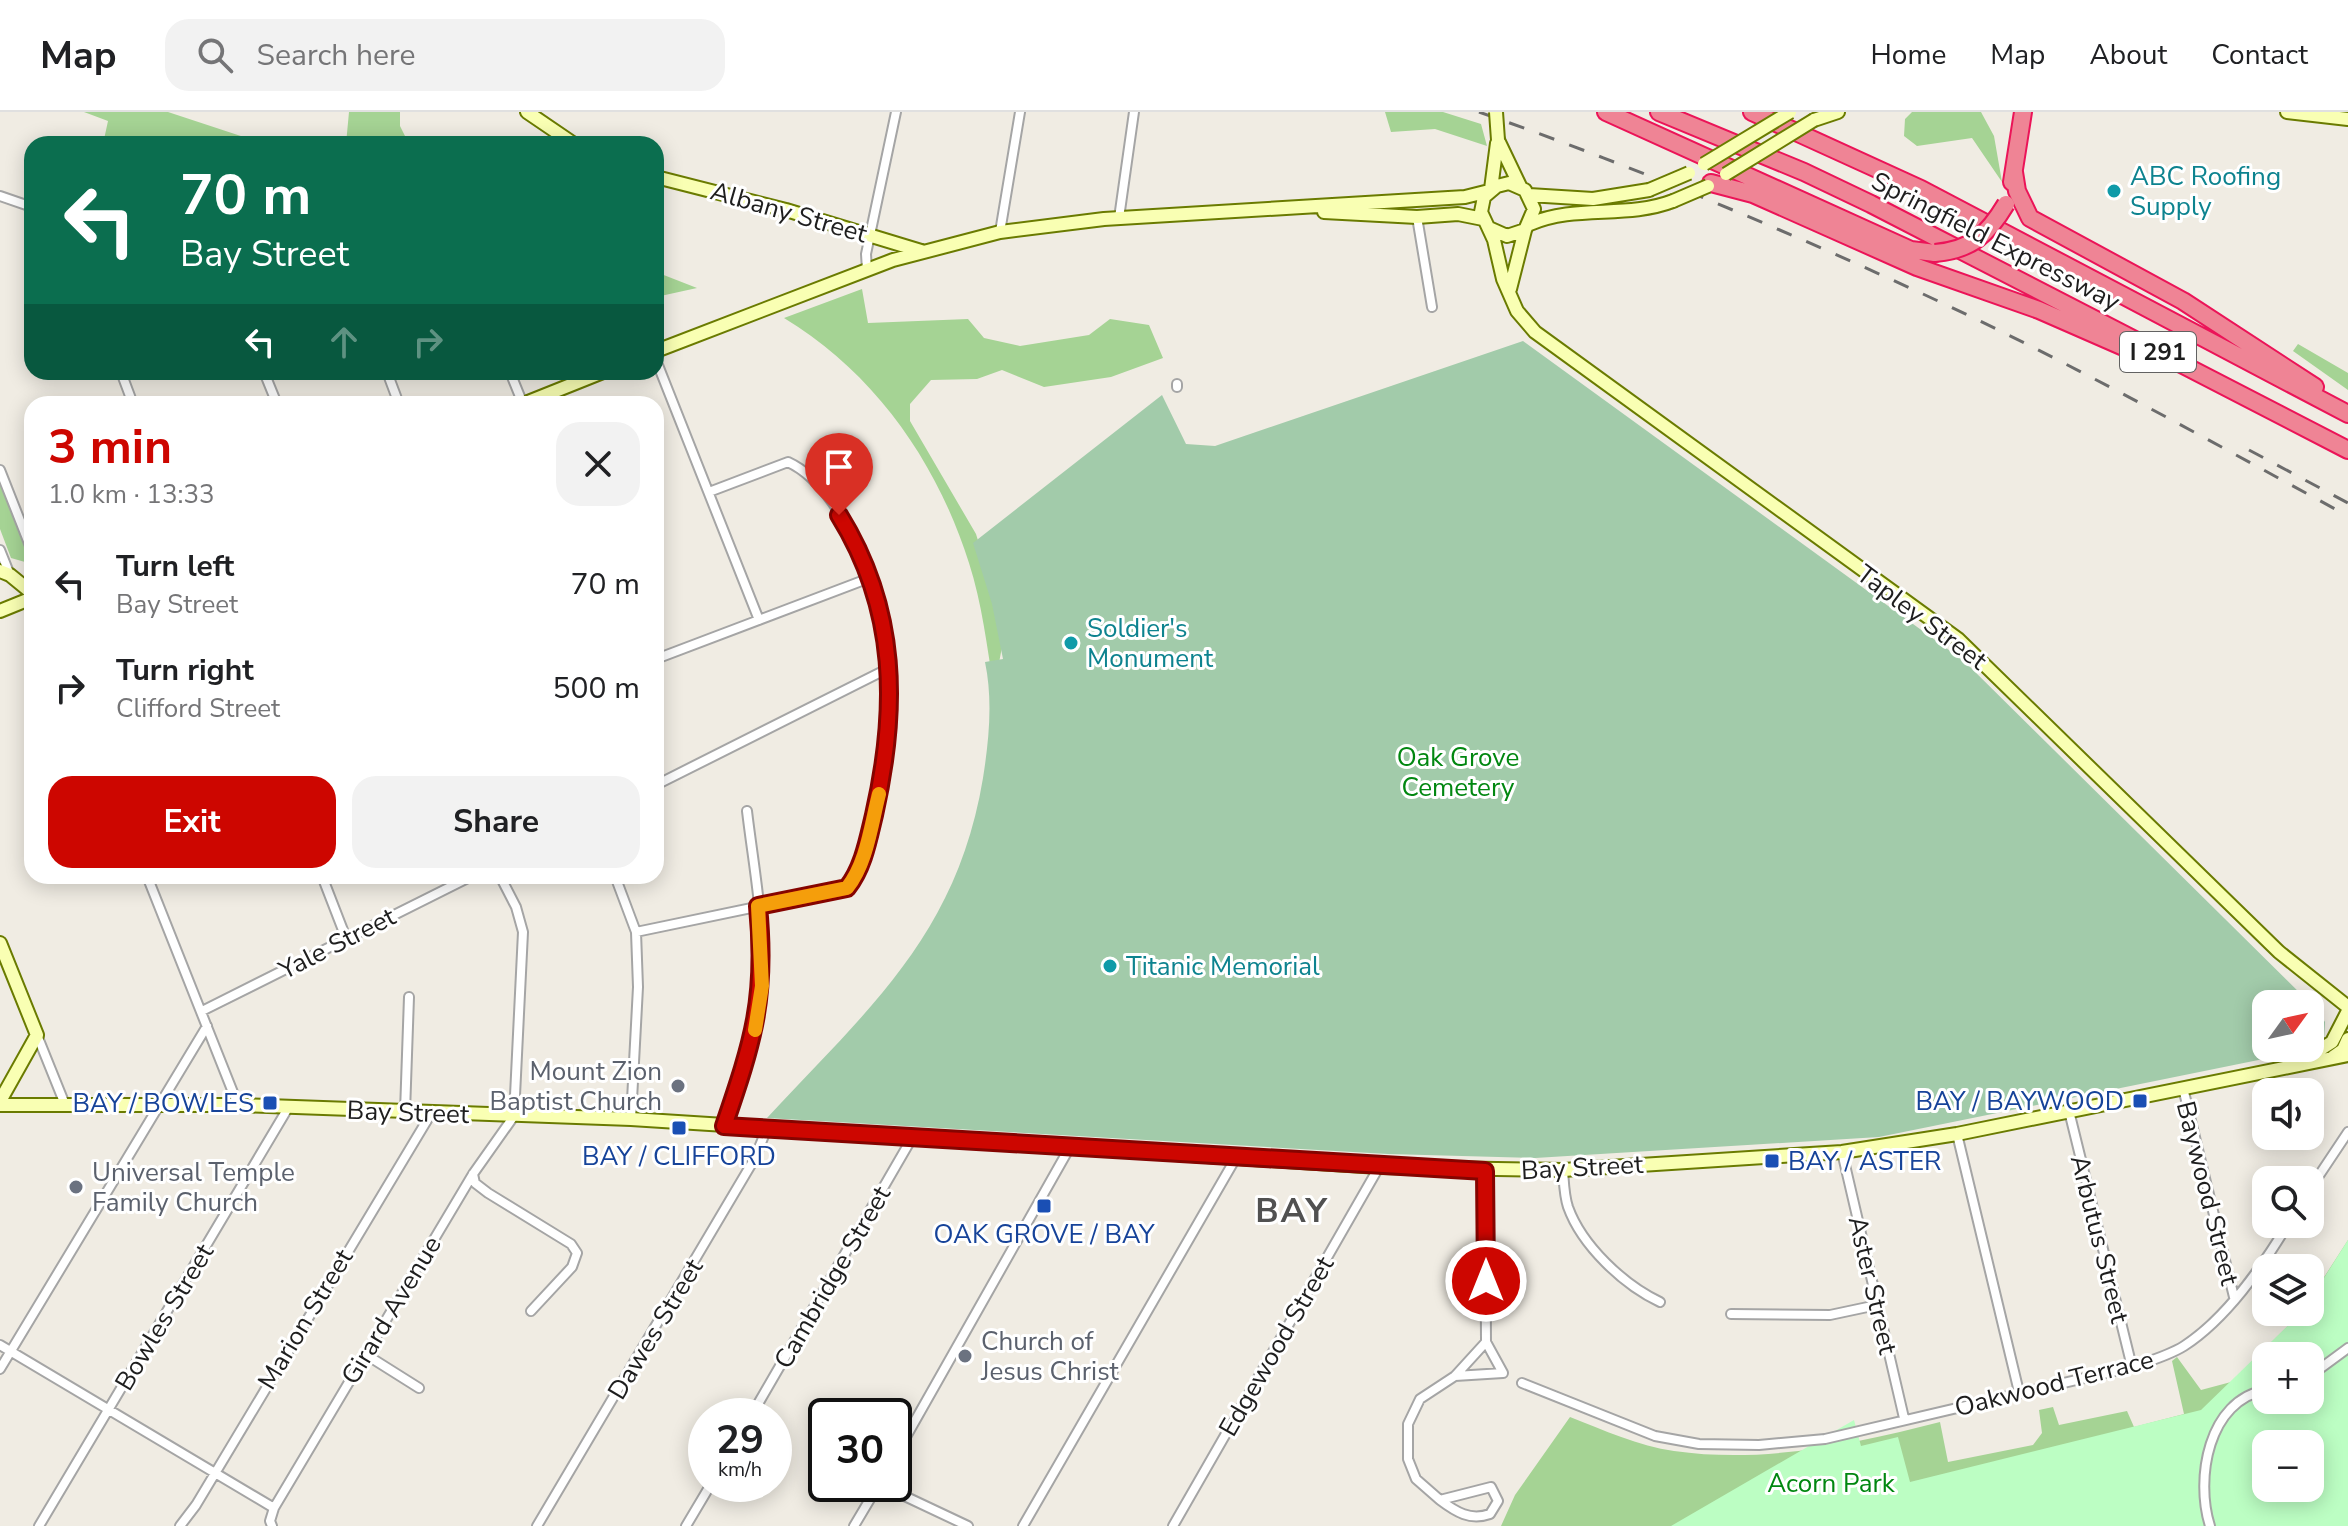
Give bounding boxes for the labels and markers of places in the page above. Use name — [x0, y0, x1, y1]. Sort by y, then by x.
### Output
place label: ABC Roofing Supply — [2130, 159, 2281, 224]
marker: ABC Roofing Supply — [2105, 182, 2123, 200]
pin — [805, 433, 873, 515]
place label: Soldier's Monument — [1087, 611, 1214, 676]
marker: Soldier's Monument — [1062, 634, 1080, 652]
place label: Titanic Memorial — [1126, 949, 1320, 984]
marker: Titanic Memorial — [1101, 957, 1119, 975]
place label: Mount Zion Baptist Church — [490, 1054, 662, 1119]
marker: Mount Zion Baptist Church — [669, 1077, 687, 1095]
place label: BAY / BAYWOOD — [1915, 1084, 2124, 1119]
place label: BAY / BOWLES — [72, 1086, 254, 1121]
marker: BAY / BAYWOOD — [2131, 1092, 2149, 1110]
marker: BAY / BOWLES — [261, 1094, 279, 1112]
marker: BAY / CLIFFORD — [670, 1119, 688, 1137]
place label: BAY / CLIFFORD — [582, 1139, 776, 1174]
place label: BAY / ASTER — [1788, 1144, 1941, 1179]
marker: BAY / ASTER — [1763, 1152, 1781, 1170]
place label: Universal Temple Family Church — [92, 1155, 295, 1220]
marker: Universal Temple Family Church — [67, 1178, 85, 1196]
marker: OAK GROVE / BAY — [1035, 1197, 1053, 1215]
place label: OAK GROVE / BAY — [933, 1217, 1155, 1252]
place label: Church of Jesus Christ — [980, 1324, 1120, 1389]
marker: Church of Jesus Christ — [956, 1347, 974, 1365]

